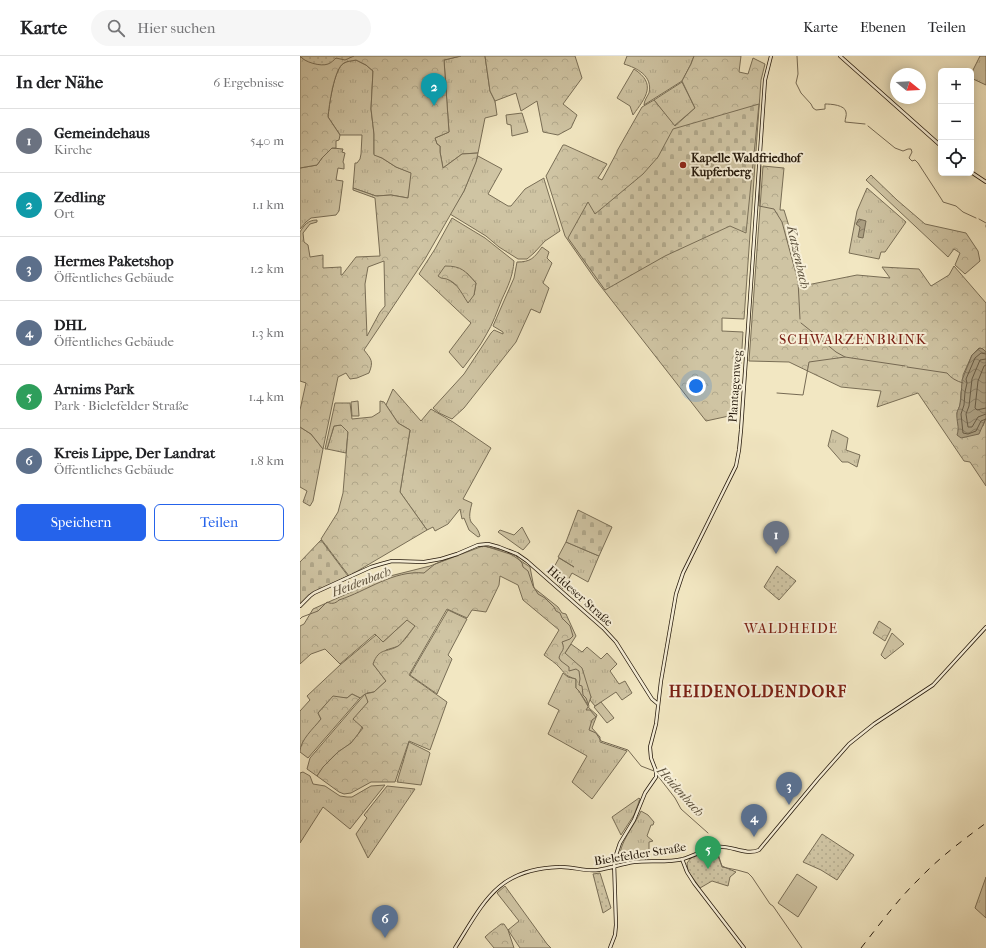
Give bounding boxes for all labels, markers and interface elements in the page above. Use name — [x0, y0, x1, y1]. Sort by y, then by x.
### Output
search box — [91, 10, 371, 46]
text: Karte — [20, 17, 67, 39]
icon: search — [105, 17, 127, 39]
text: Hier suchen — [137, 19, 215, 37]
text: Karte — [803, 19, 838, 36]
text: Ebenen — [860, 19, 906, 36]
text: Teilen — [928, 19, 966, 36]
north arrow — [890, 68, 926, 104]
map controls — [938, 68, 974, 176]
button: + — [938, 68, 974, 104]
text: In der Nähe — [16, 72, 103, 92]
pin: 2 — [421, 73, 447, 106]
text: 6 Ergebnisse — [213, 75, 284, 90]
button: − — [938, 104, 974, 140]
text: Gemeindehaus — [54, 124, 150, 142]
text: 1 — [27, 133, 31, 148]
text: 540 m — [250, 133, 284, 148]
button: locate — [938, 140, 974, 176]
text: Kirche — [54, 142, 92, 157]
place label: Kapelle Waldfriedhof Kupferberg — [691, 151, 804, 180]
marker: Kapelle Waldfriedhof Kupferberg — [678, 160, 688, 170]
text: Zedling — [54, 188, 105, 206]
text: 2 — [26, 197, 32, 212]
text: 1.1 km — [252, 197, 284, 212]
text: Ort — [54, 206, 75, 221]
water label: Katzenbach — [784, 223, 813, 290]
text: Hermes Paketshop — [54, 252, 174, 270]
text: 3 — [26, 261, 32, 276]
text: 1.2 km — [250, 261, 284, 276]
text: Öffentliches Gebäude — [54, 270, 174, 285]
text: DHL — [54, 316, 86, 334]
text: 4 — [25, 325, 33, 340]
text: 1.3 km — [251, 325, 284, 340]
district label: SCHWARZENBRINK — [779, 331, 927, 348]
text: Öffentliches Gebäude — [54, 334, 174, 349]
street label: Plantagenweg — [725, 349, 745, 423]
your location — [686, 376, 706, 396]
text: Arnims Park — [54, 380, 134, 398]
text: 5 — [26, 389, 32, 404]
text: 1.4 km — [249, 389, 284, 404]
text: Park · Bielefelder Straße — [54, 398, 189, 413]
text: Kreis Lippe, Der Landrat — [54, 444, 215, 462]
text: 6 — [25, 453, 33, 468]
text: 1.8 km — [250, 453, 284, 468]
text: Öffentliches Gebäude — [54, 462, 174, 477]
button: Speichern — [16, 504, 146, 541]
button: Teilen — [154, 504, 284, 541]
pin: 1 — [763, 521, 789, 554]
water label: Heidenbach — [328, 563, 393, 600]
street label: Hiddeser Straße — [544, 563, 616, 629]
district label: WALDHEIDE — [743, 620, 838, 637]
district label: HEIDENOLDENDORF — [669, 682, 847, 701]
water label: Heidenbach — [654, 762, 707, 820]
pin: 3 — [776, 772, 802, 805]
pin: 4 — [741, 804, 767, 837]
pin: 5 — [695, 836, 721, 869]
street label: Bielefelder Straße — [593, 840, 687, 868]
pin: 6 — [372, 905, 398, 938]

